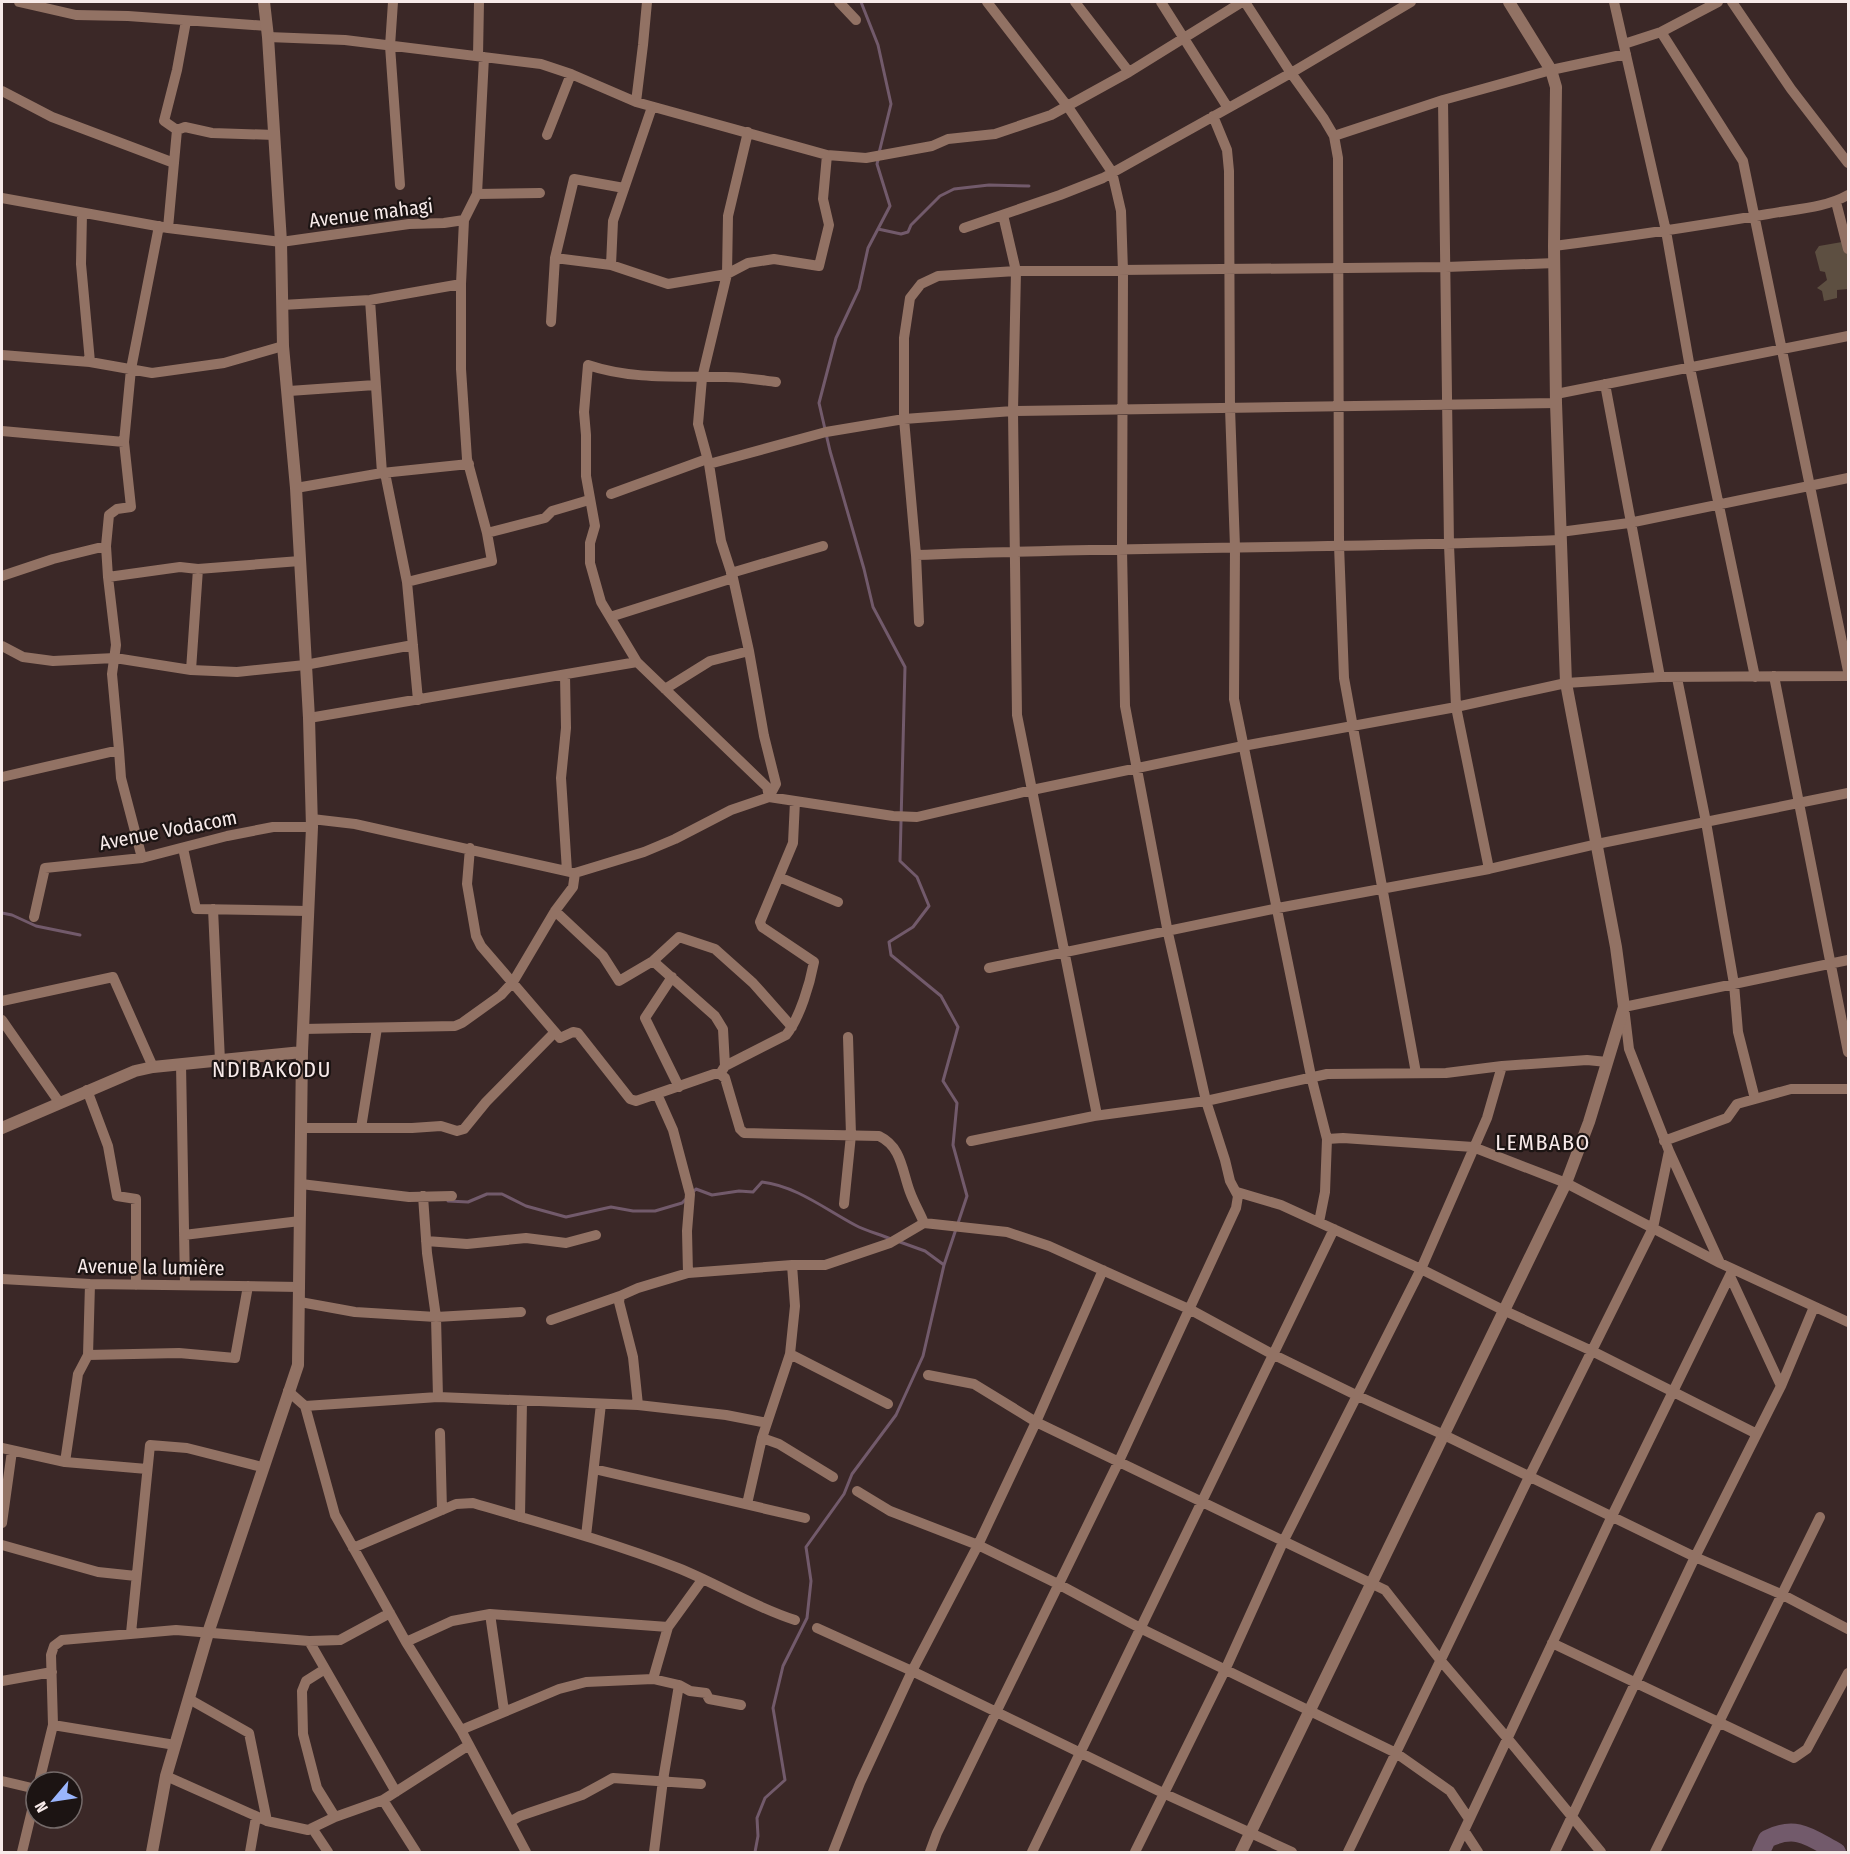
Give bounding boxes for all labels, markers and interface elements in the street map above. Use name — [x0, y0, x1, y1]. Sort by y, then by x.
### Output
street label: Avenue mahagi — [308, 193, 434, 233]
street label: Avenue Vodacom — [97, 805, 239, 855]
district label: NDIBAKODU — [212, 1056, 332, 1083]
district label: LEMBABO — [1495, 1129, 1591, 1156]
street label: Avenue la lumière — [77, 1254, 225, 1280]
north arrow — [24, 1770, 84, 1830]
text: N — [31, 1798, 52, 1816]

